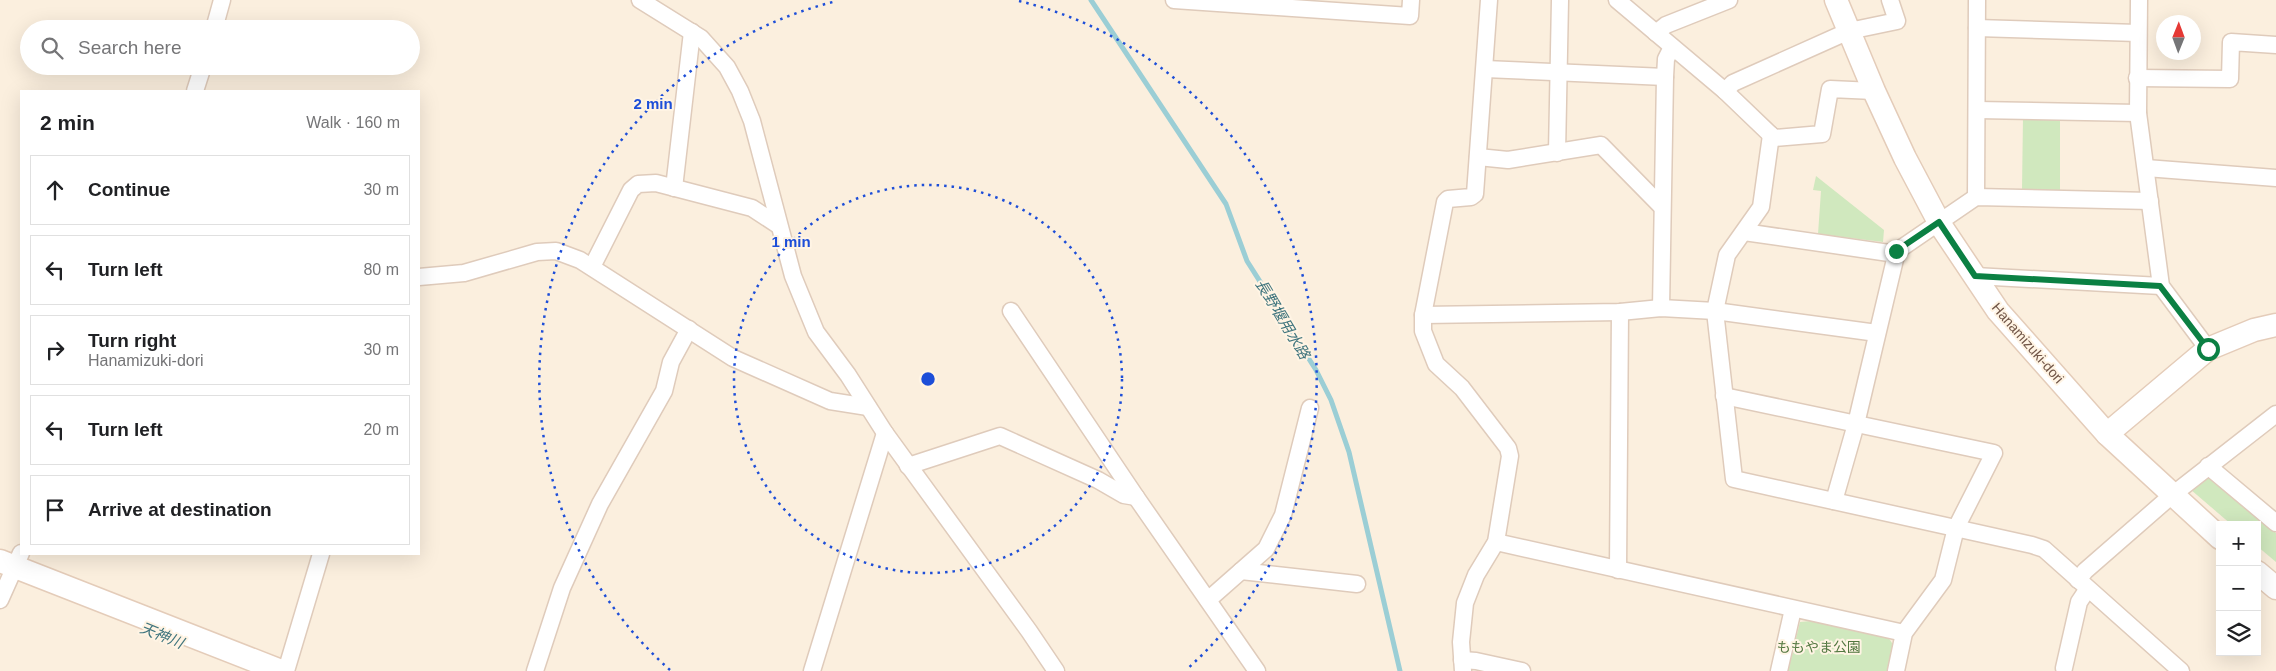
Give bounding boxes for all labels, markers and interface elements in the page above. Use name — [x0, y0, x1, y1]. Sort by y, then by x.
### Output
north arrow — [2156, 15, 2201, 60]
search box — [20, 20, 420, 75]
icon: search — [38, 34, 66, 62]
text: Search here — [78, 37, 182, 58]
text: 2 min — [633, 95, 673, 112]
text: 2 min — [40, 111, 95, 134]
text: Walk · 160 m — [306, 114, 400, 131]
icon: ahead — [41, 176, 69, 204]
text: Continue — [88, 179, 170, 200]
text: 30 m — [363, 181, 399, 198]
text: 1 min — [771, 233, 811, 250]
route end — [1885, 240, 1908, 263]
icon: left — [41, 256, 69, 284]
text: Turn left — [88, 259, 163, 280]
text: 80 m — [363, 261, 399, 278]
water label: 長野堰用水路 — [1253, 276, 1314, 364]
street label: Hanamizuki-dori — [1989, 300, 2067, 386]
text: Turn right — [88, 330, 176, 351]
icon: right — [41, 336, 69, 364]
route start — [2197, 338, 2220, 361]
text: 30 m — [363, 341, 399, 358]
text: Hanamizuki-dori — [88, 352, 204, 369]
centre of rings — [919, 370, 937, 388]
icon: left — [41, 416, 69, 444]
text: Turn left — [88, 419, 163, 440]
text: 20 m — [363, 421, 399, 438]
icon: arrive — [41, 496, 69, 524]
text: Arrive at destination — [88, 499, 272, 520]
map controls — [2216, 521, 2261, 656]
button: + — [2216, 521, 2261, 566]
button: − — [2216, 566, 2261, 611]
button: layers — [2216, 611, 2261, 656]
water label: 天神川 — [138, 619, 188, 652]
park label: ももやま公園 — [1777, 639, 1861, 655]

